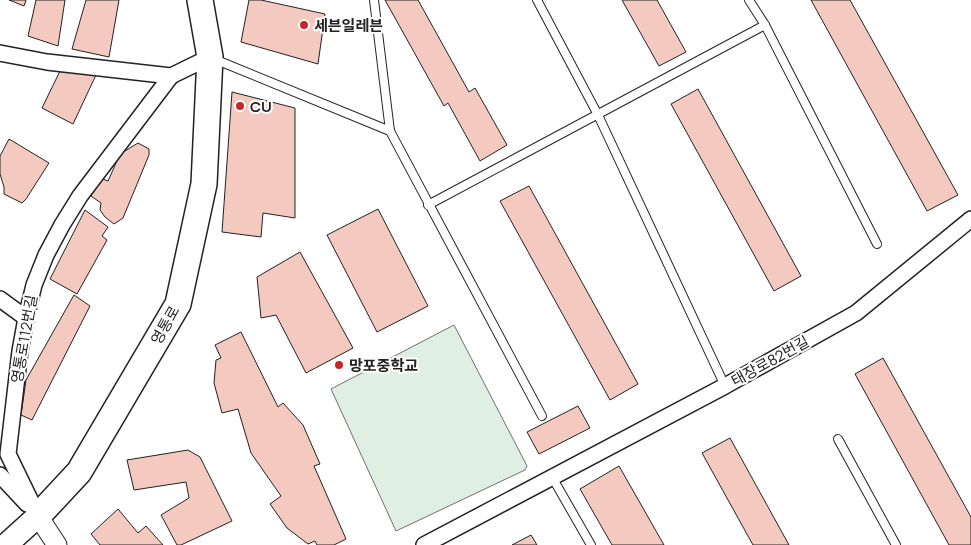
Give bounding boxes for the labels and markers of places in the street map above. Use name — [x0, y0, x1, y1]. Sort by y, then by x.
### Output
place label: 세븐일레븐 — [314, 15, 383, 36]
marker: 세븐일레븐 — [298, 19, 310, 31]
place label: CU — [250, 96, 272, 117]
marker: CU — [234, 100, 246, 112]
place label: 망포중학교 — [349, 355, 418, 376]
marker: 망포중학교 — [333, 359, 345, 371]

